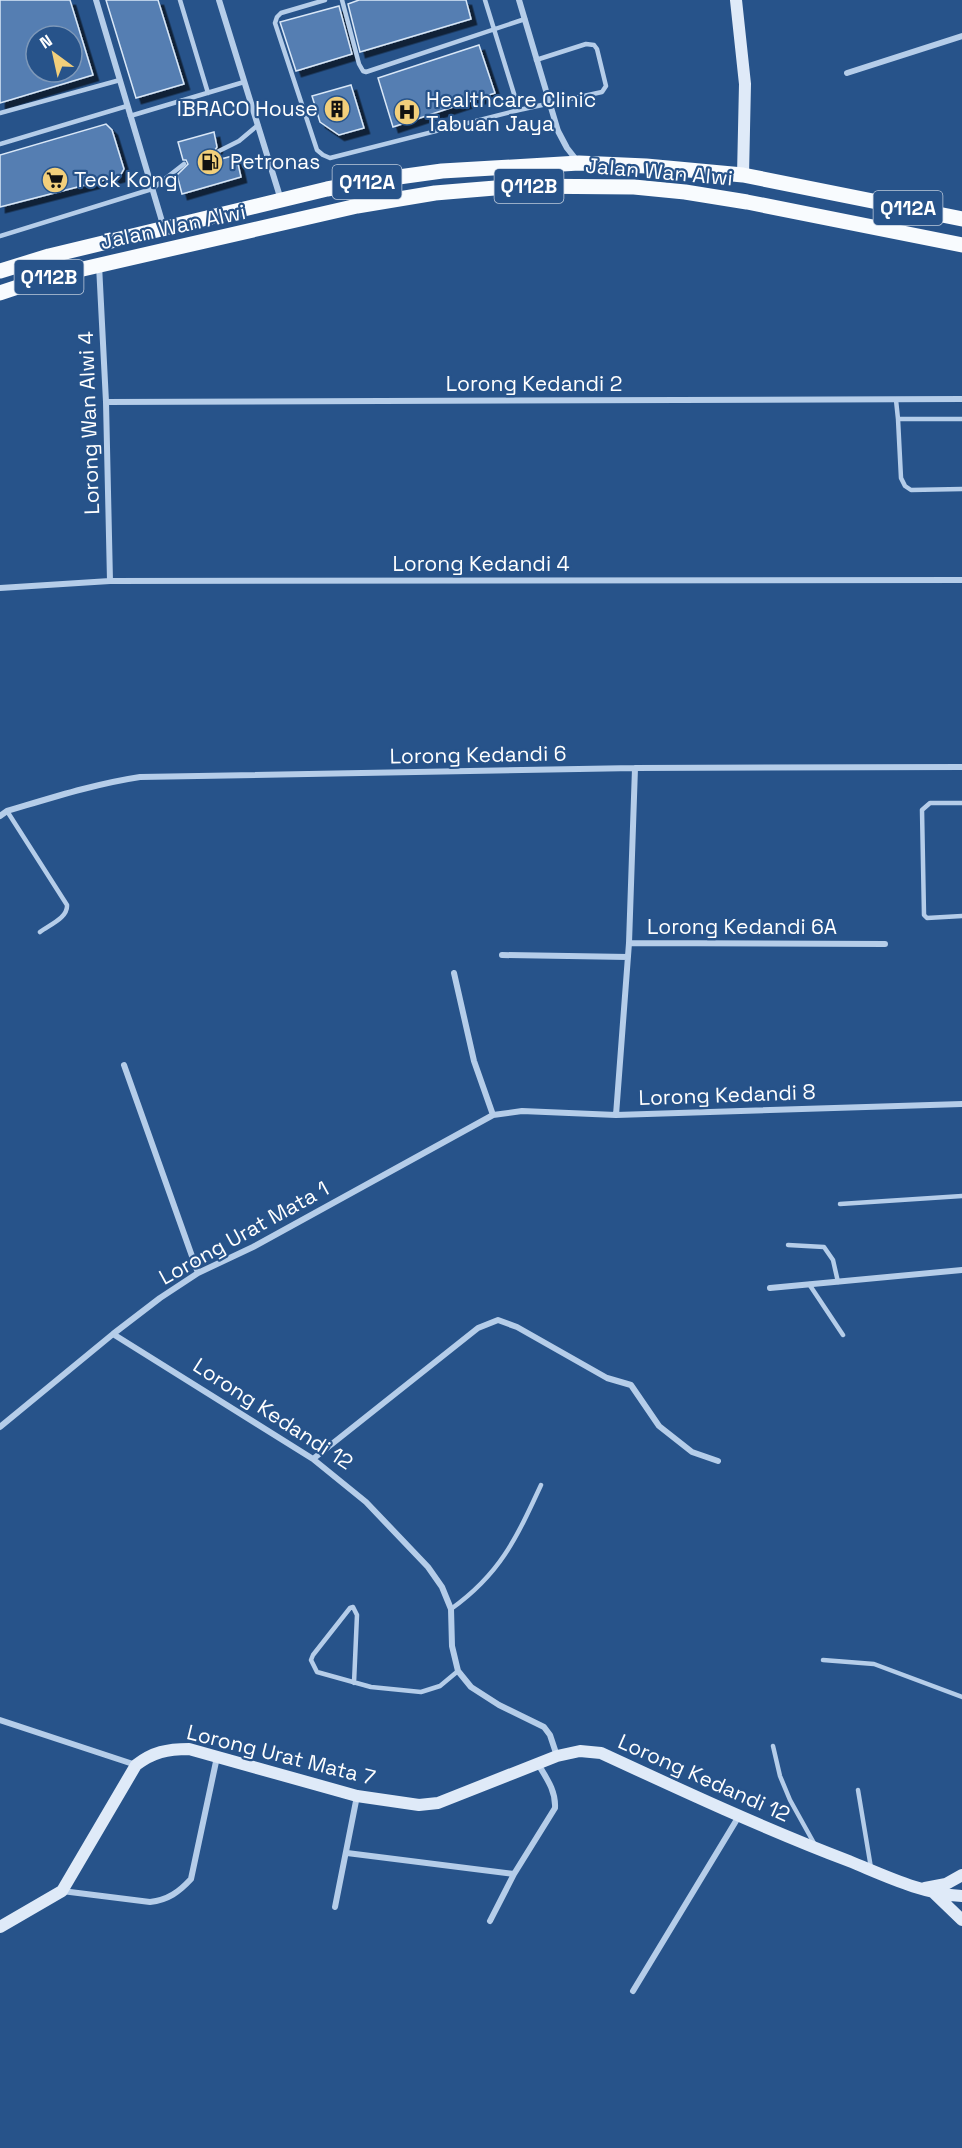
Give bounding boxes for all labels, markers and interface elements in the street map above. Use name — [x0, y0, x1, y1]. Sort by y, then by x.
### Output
north arrow — [24, 24, 84, 84]
text: N — [36, 30, 56, 54]
place label: Healthcare Clinic Tabuan Jaya — [426, 86, 596, 137]
building icon: IBRACO House — [322, 94, 352, 124]
place label: IBRACO House — [177, 95, 318, 122]
hospital icon: Healthcare Clinic Tabuan Jaya — [392, 97, 422, 127]
fuel station icon: Petronas — [195, 147, 225, 177]
place label: Petronas — [230, 148, 320, 175]
street label: Jalan Wan Alwi — [584, 152, 734, 191]
supermarket icon: Teck Kong — [40, 165, 70, 195]
road number: Q112A — [332, 165, 401, 199]
place label: Teck Kong — [74, 166, 178, 193]
road number: Q112B — [494, 169, 564, 203]
road number: Q112A — [874, 191, 942, 225]
street label: Jalan Wan Alwi — [98, 198, 248, 255]
road number: Q112B — [14, 260, 84, 294]
street label: Lorong Wan Alwi 4 — [72, 331, 105, 515]
street label: Lorong Kedandi 2 — [446, 370, 622, 397]
street label: Lorong Kedandi 4 — [392, 550, 570, 577]
street label: Lorong Kedandi 6 — [389, 739, 567, 770]
street label: Lorong Kedandi 6A — [647, 913, 837, 940]
street label: Lorong Kedandi 8 — [638, 1078, 816, 1111]
street label: Lorong Urat Mata 1 — [154, 1175, 333, 1290]
street label: Lorong Kedandi 12 — [188, 1352, 358, 1475]
street label: Lorong Urat Mata 7 — [184, 1718, 378, 1791]
street label: Lorong Kedandi 12 — [614, 1727, 794, 1828]

